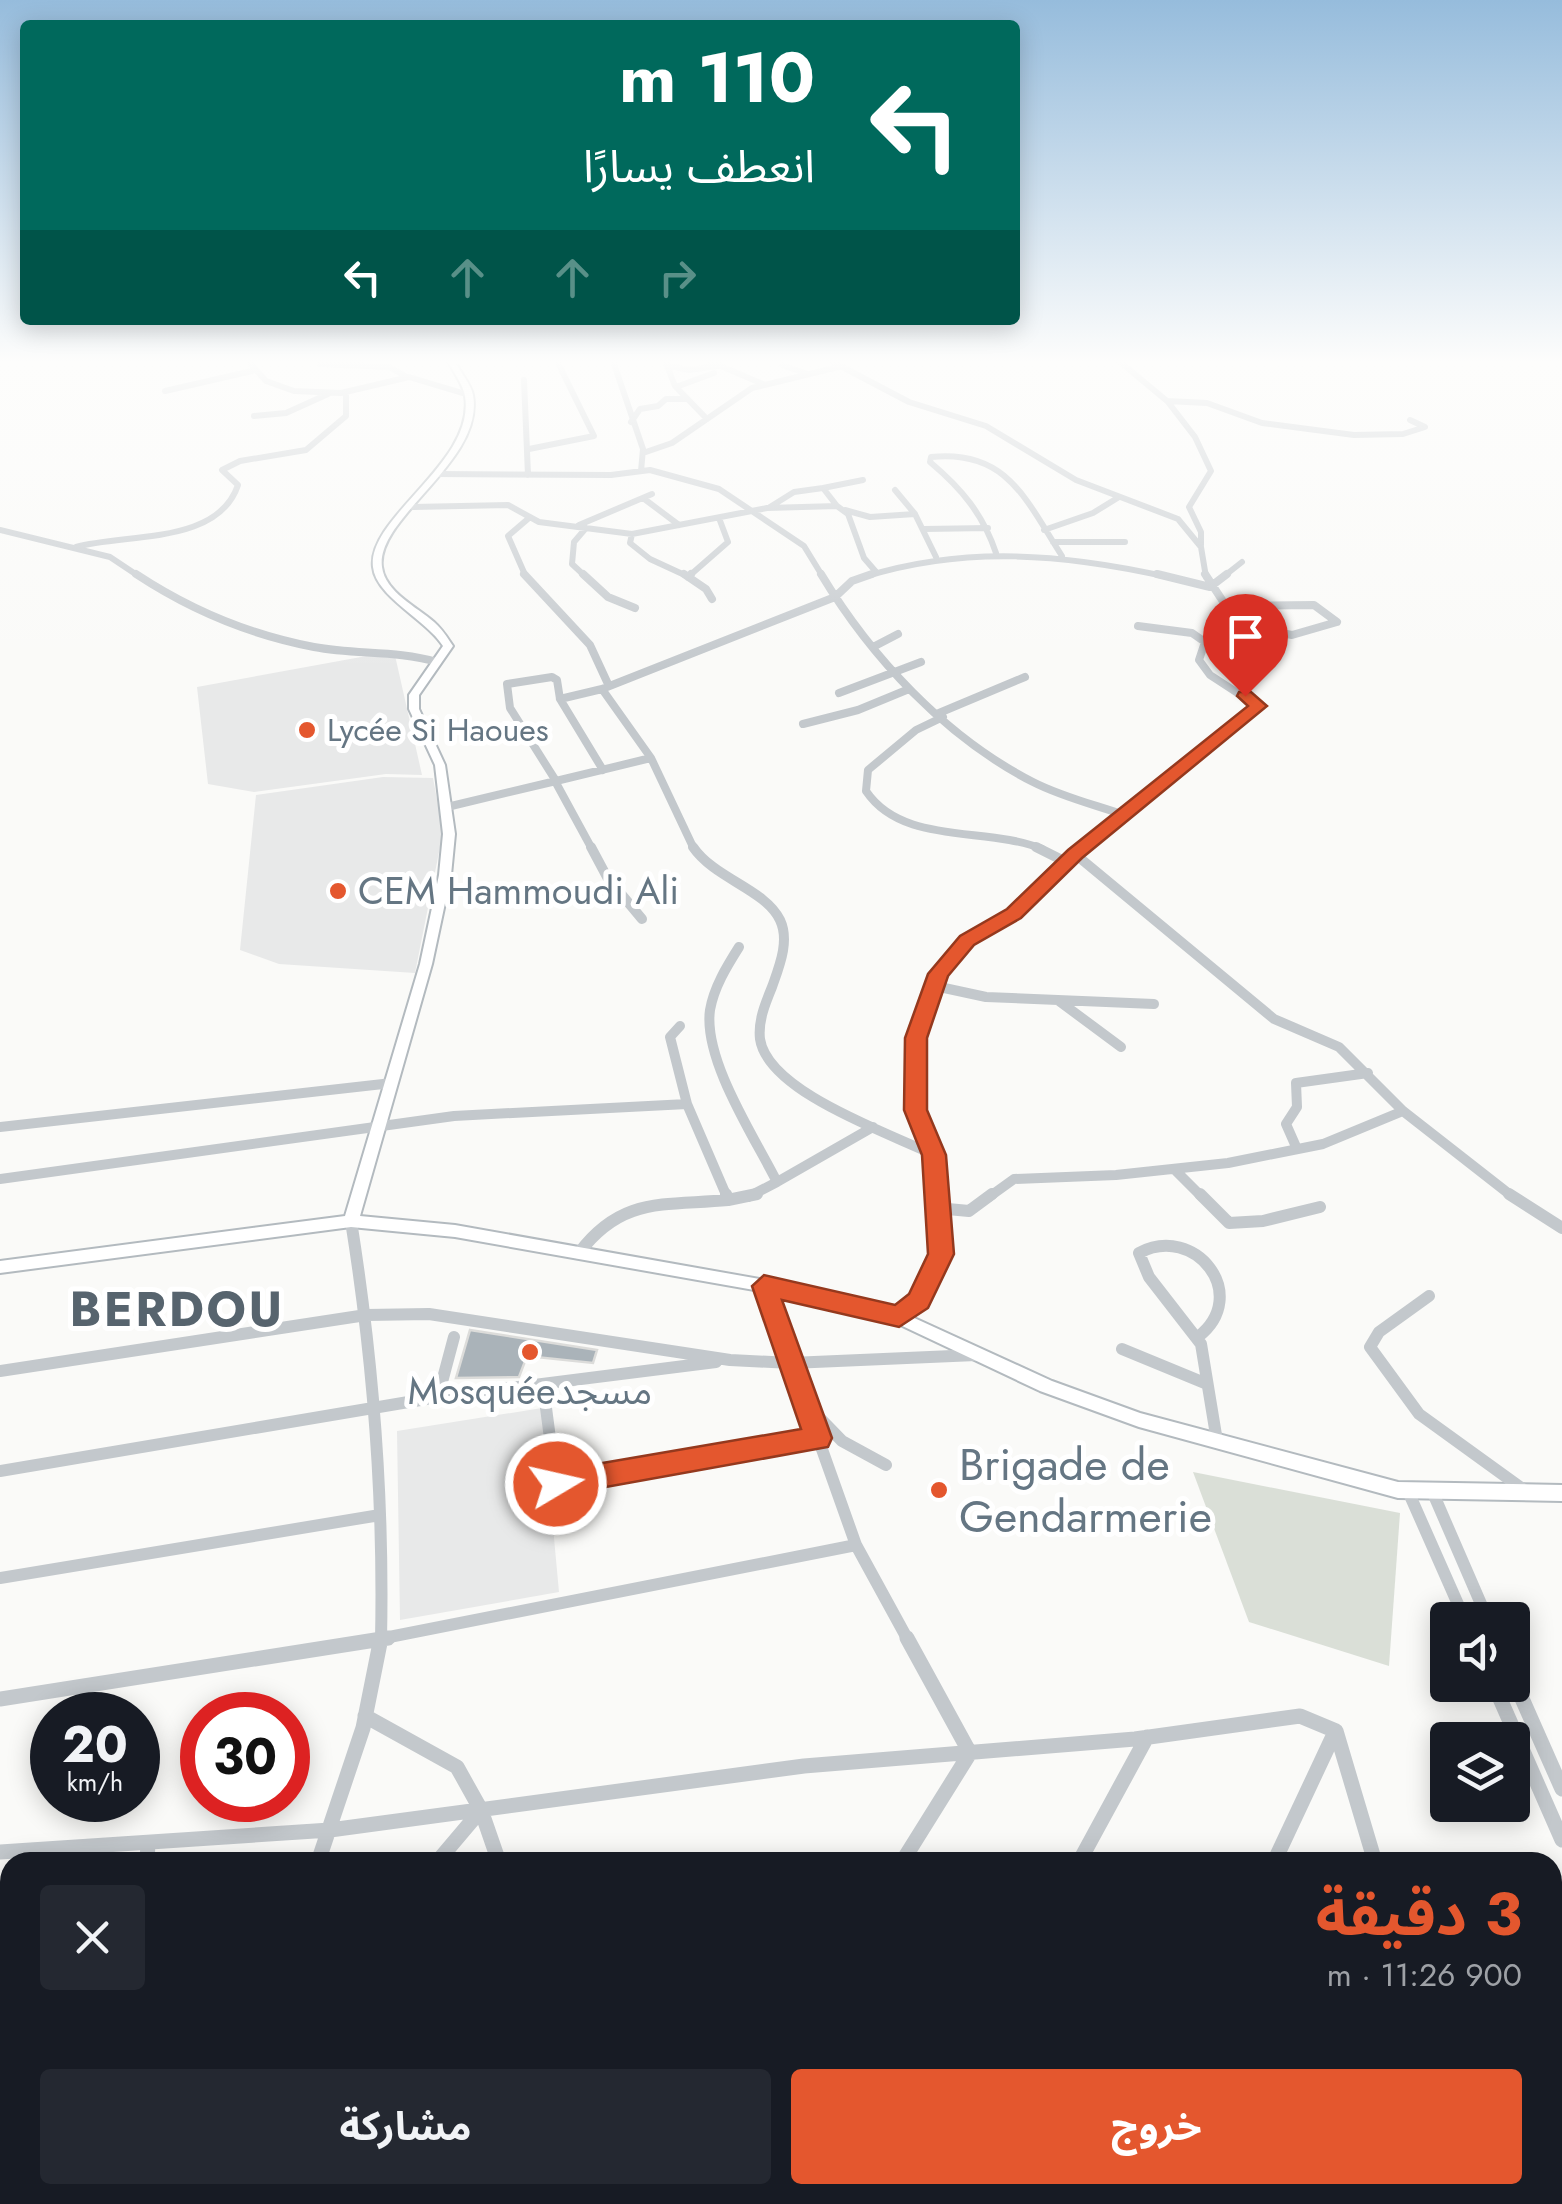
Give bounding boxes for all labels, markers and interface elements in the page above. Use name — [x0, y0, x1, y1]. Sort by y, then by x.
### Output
text: 110 m — [619, 27, 815, 128]
icon: left — [850, 60, 980, 190]
text: انعطف يسارًا — [583, 134, 815, 199]
icon: left — [335, 250, 390, 305]
icon: ahead — [440, 250, 495, 305]
icon: ahead — [545, 250, 600, 305]
icon: right — [650, 250, 705, 305]
pin — [1203, 594, 1288, 697]
icon: arrive — [1218, 609, 1273, 664]
place label: Lycée Si Haoues — [327, 707, 549, 753]
marker: Lycée Si Haoues — [296, 719, 318, 741]
place label: CEM Hammoudi Ali — [358, 863, 679, 918]
marker: CEM Hammoudi Ali — [327, 880, 349, 902]
district label: BERDOU — [69, 1275, 285, 1344]
marker: Mosquéeمسجد — [519, 1341, 541, 1363]
place label: Mosquéeمسجد — [408, 1363, 652, 1418]
position arrow — [504, 1432, 608, 1536]
place label: Brigade de Gendarmerie — [959, 1432, 1212, 1549]
marker: Brigade de Gendarmerie — [928, 1479, 950, 1501]
map controls — [1430, 1602, 1530, 1822]
button: sound — [1430, 1602, 1530, 1702]
speed limit sign: 30 — [180, 1692, 310, 1822]
text: 20 — [62, 1708, 128, 1781]
button: layers — [1430, 1722, 1530, 1822]
text: km/h — [67, 1764, 123, 1800]
text: 3 دقيقة — [1316, 1871, 1522, 1958]
button: close — [40, 1885, 145, 1990]
text: 900 m · 11:26 — [1327, 1952, 1522, 1998]
button: مشاركة — [40, 2069, 771, 2184]
button: خروج — [791, 2069, 1522, 2184]

